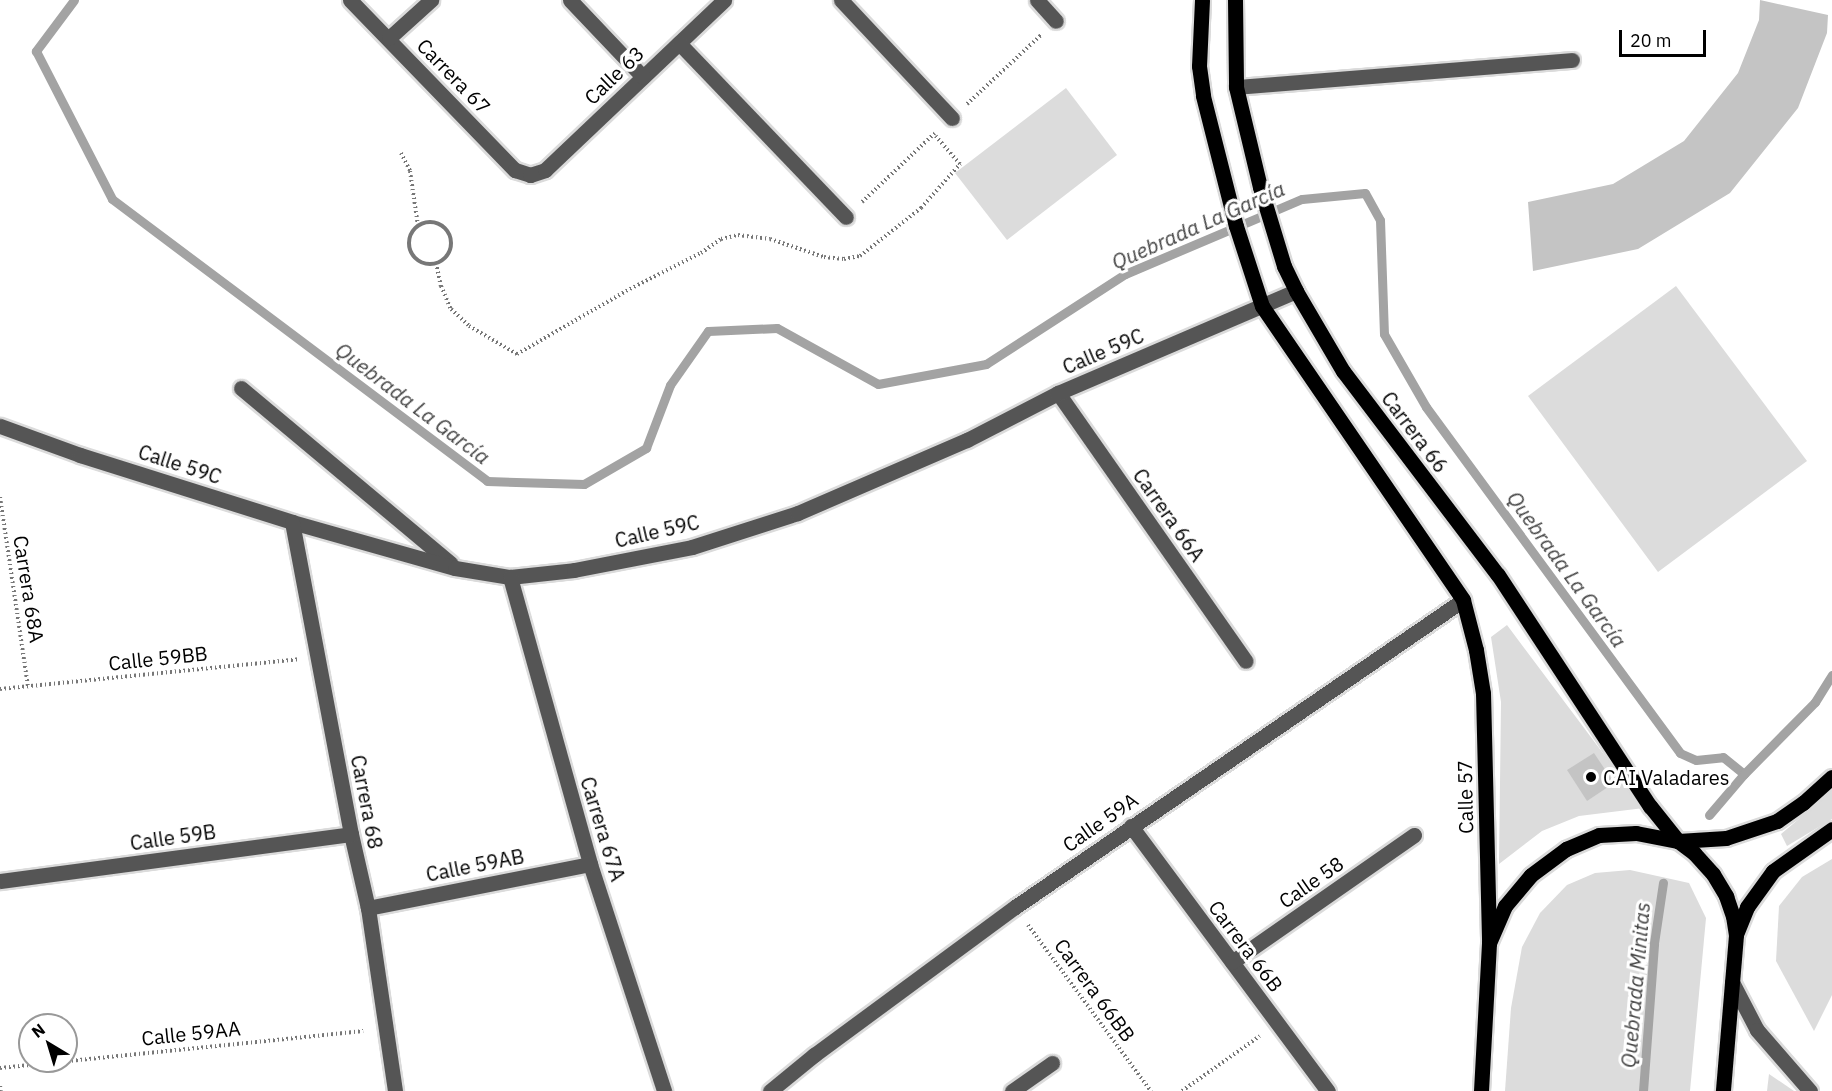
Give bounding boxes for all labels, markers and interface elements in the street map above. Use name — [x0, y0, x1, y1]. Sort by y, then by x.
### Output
scale bar — [1622, 18, 1709, 56]
text: 20 m — [1630, 29, 1672, 52]
street label: Carrera 67 — [412, 33, 496, 119]
street label: Calle 63 — [579, 41, 649, 109]
water label: Quebrada La García — [1108, 176, 1288, 274]
street label: Calle 59C — [1059, 323, 1147, 379]
water label: Quebrada La García — [331, 337, 495, 469]
street label: Carrera 66 — [1377, 387, 1453, 477]
street label: Calle 59C — [135, 439, 225, 489]
street label: Carrera 66A — [1128, 464, 1210, 566]
water label: Quebrada La García — [1502, 486, 1632, 652]
street label: Calle 59C — [612, 510, 702, 552]
street label: Carrera 68A — [9, 534, 49, 644]
street label: Calle 59BB — [107, 641, 209, 675]
street label: Carrera 68 — [346, 753, 388, 851]
street label: Calle 57 — [1452, 760, 1478, 834]
place label: CAI Valadares — [1603, 765, 1730, 789]
marker: CAI Valadares — [1584, 770, 1598, 784]
street label: Carrera 67A — [576, 774, 630, 884]
street label: Calle 59A — [1058, 787, 1142, 857]
street label: Calle 59B — [128, 819, 218, 855]
street label: Calle 59AB — [424, 844, 526, 886]
street label: Calle 58 — [1274, 851, 1348, 913]
street label: Carrera 66B — [1204, 896, 1288, 996]
water label: Quebrada Minitas — [1615, 901, 1655, 1069]
street label: Carrera 66BB — [1050, 934, 1140, 1046]
north arrow — [18, 1013, 78, 1073]
street label: Calle 59AA — [140, 1016, 242, 1050]
text: N — [27, 1019, 49, 1042]

